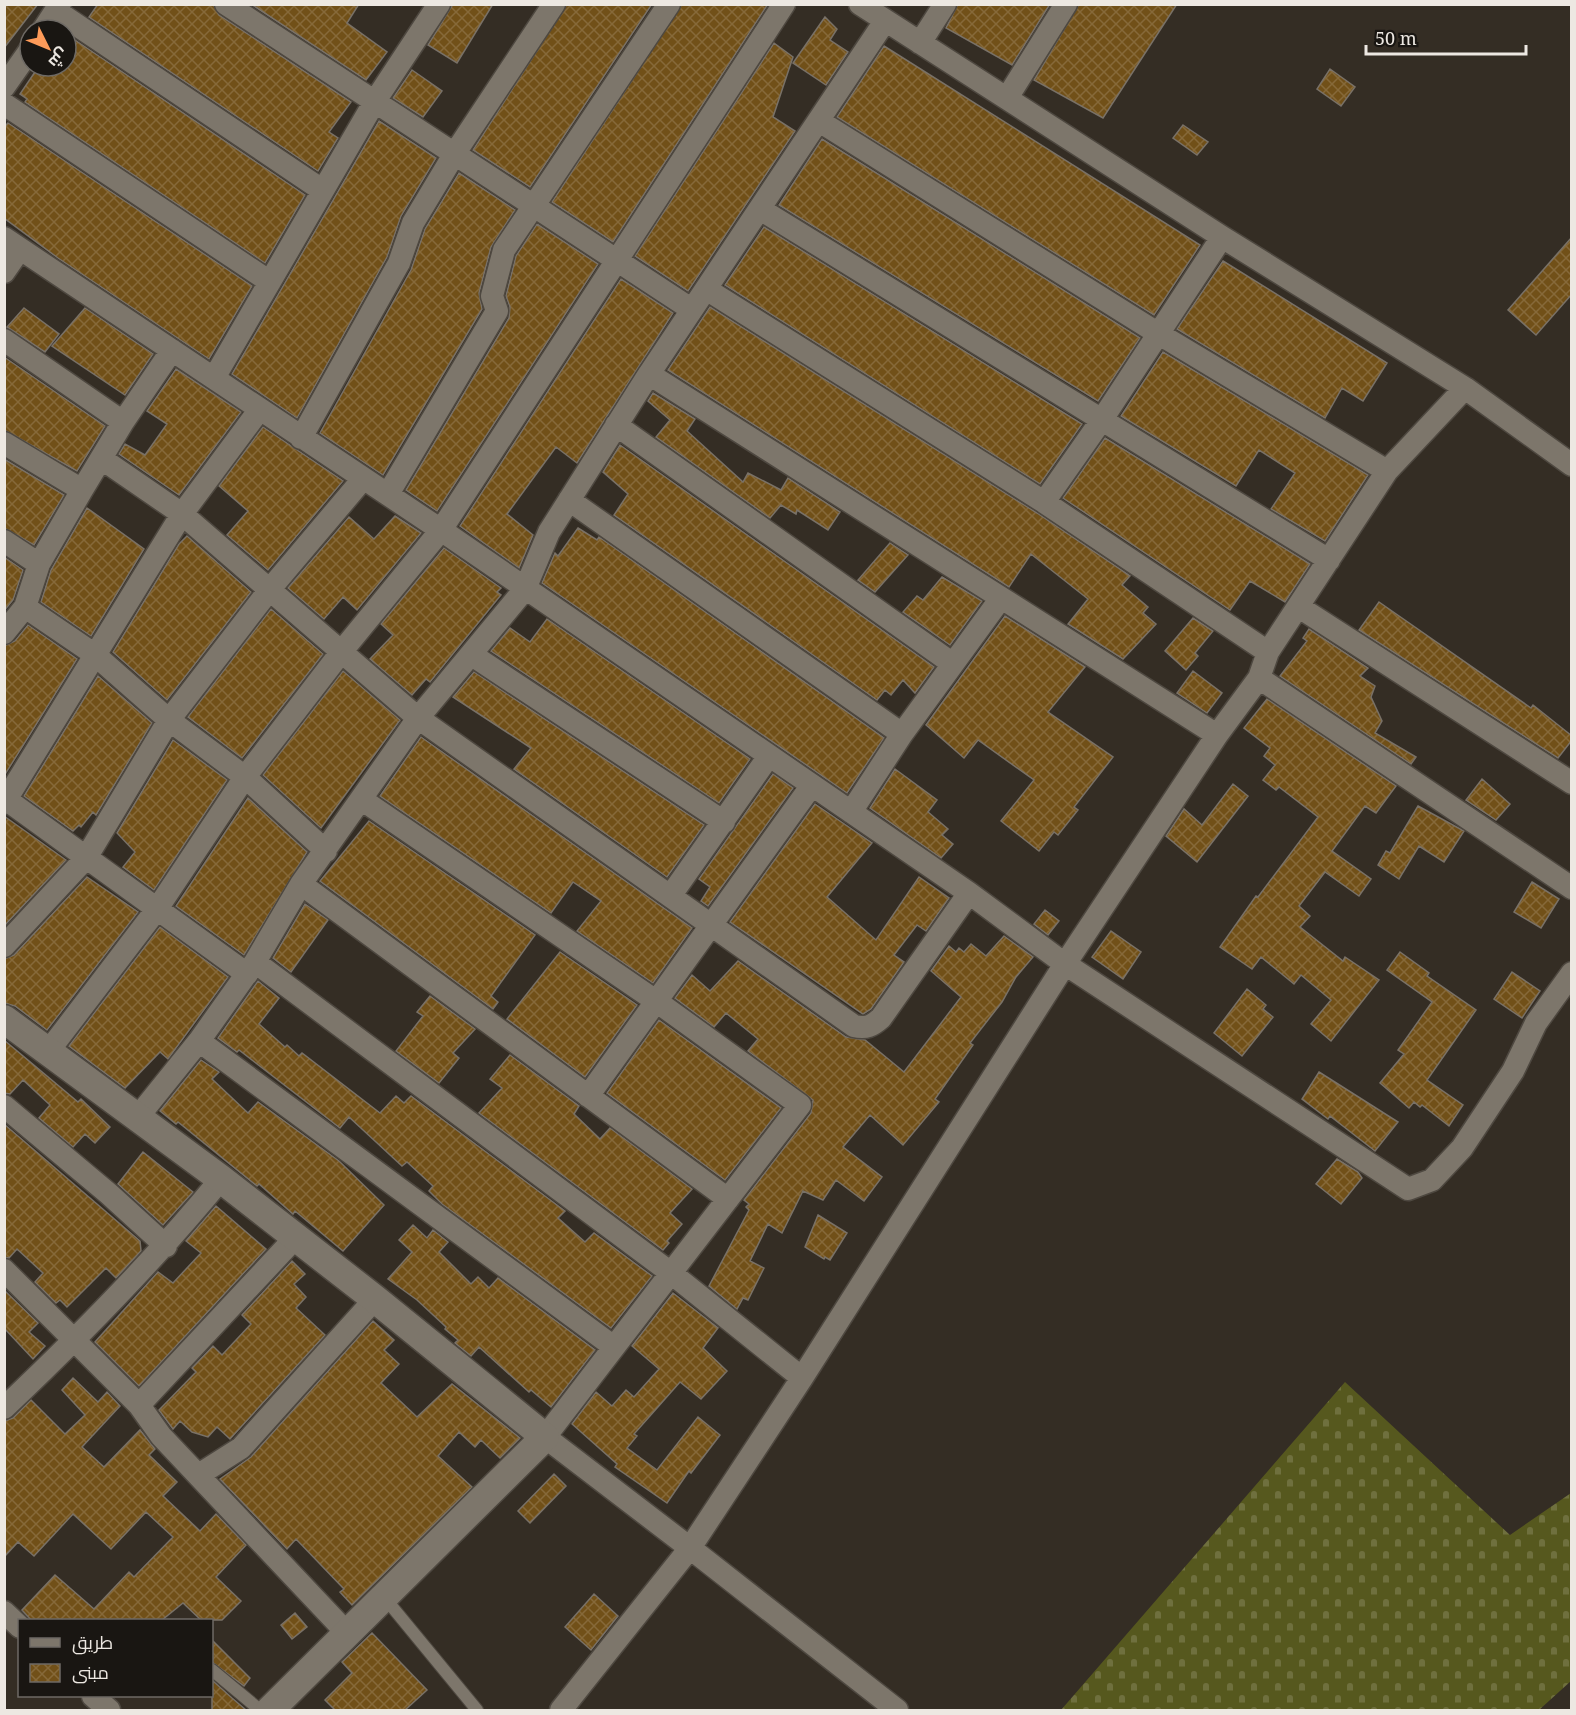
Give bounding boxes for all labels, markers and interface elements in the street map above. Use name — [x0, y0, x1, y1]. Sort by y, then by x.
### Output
north arrow — [18, 18, 78, 78]
scale bar — [1366, 18, 1526, 56]
text: 50 m — [1375, 26, 1417, 50]
text: ش — [44, 43, 74, 73]
legend — [18, 1619, 213, 1697]
text: طريق — [72, 1630, 113, 1655]
text: مبنى — [72, 1660, 109, 1684]

